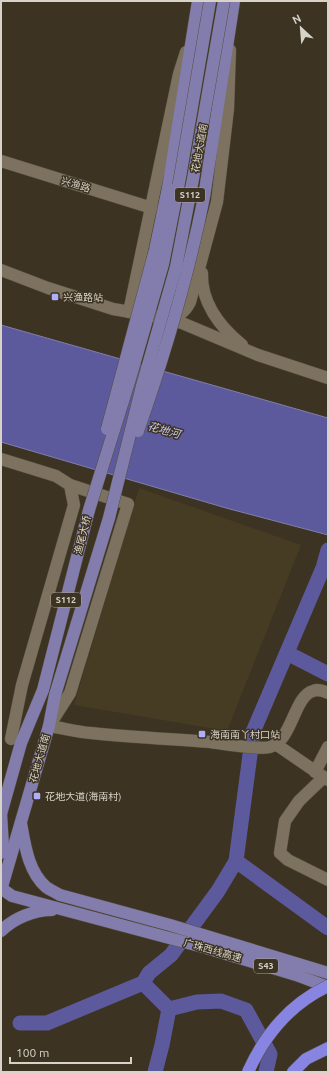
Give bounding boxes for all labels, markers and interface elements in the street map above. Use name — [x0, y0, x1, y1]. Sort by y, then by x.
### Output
north arrow — [281, 8, 321, 48]
text: N — [290, 12, 303, 26]
street label: 花地大道南 — [190, 123, 209, 174]
street label: 兴渔路 — [60, 175, 92, 194]
road number: S112 — [175, 188, 205, 202]
marker: 兴渔路站 — [50, 292, 60, 302]
place label: 兴渔路站 — [63, 292, 103, 303]
water label: 花地河 — [146, 420, 183, 441]
street label: 渔尾大桥 — [72, 514, 93, 556]
road number: S112 — [51, 593, 81, 607]
marker: 海南南丫村口站 — [197, 729, 207, 739]
place label: 海南南丫村口站 — [210, 729, 280, 740]
street label: 花地大道南 — [27, 733, 52, 784]
marker: 花地大道(海南村) — [32, 791, 42, 801]
place label: 花地大道(海南村) — [45, 791, 121, 802]
street label: 广珠西线高速 — [183, 937, 243, 964]
road number: S43 — [254, 959, 278, 973]
scale bar — [10, 1039, 131, 1065]
text: 100 m — [16, 1046, 49, 1059]

